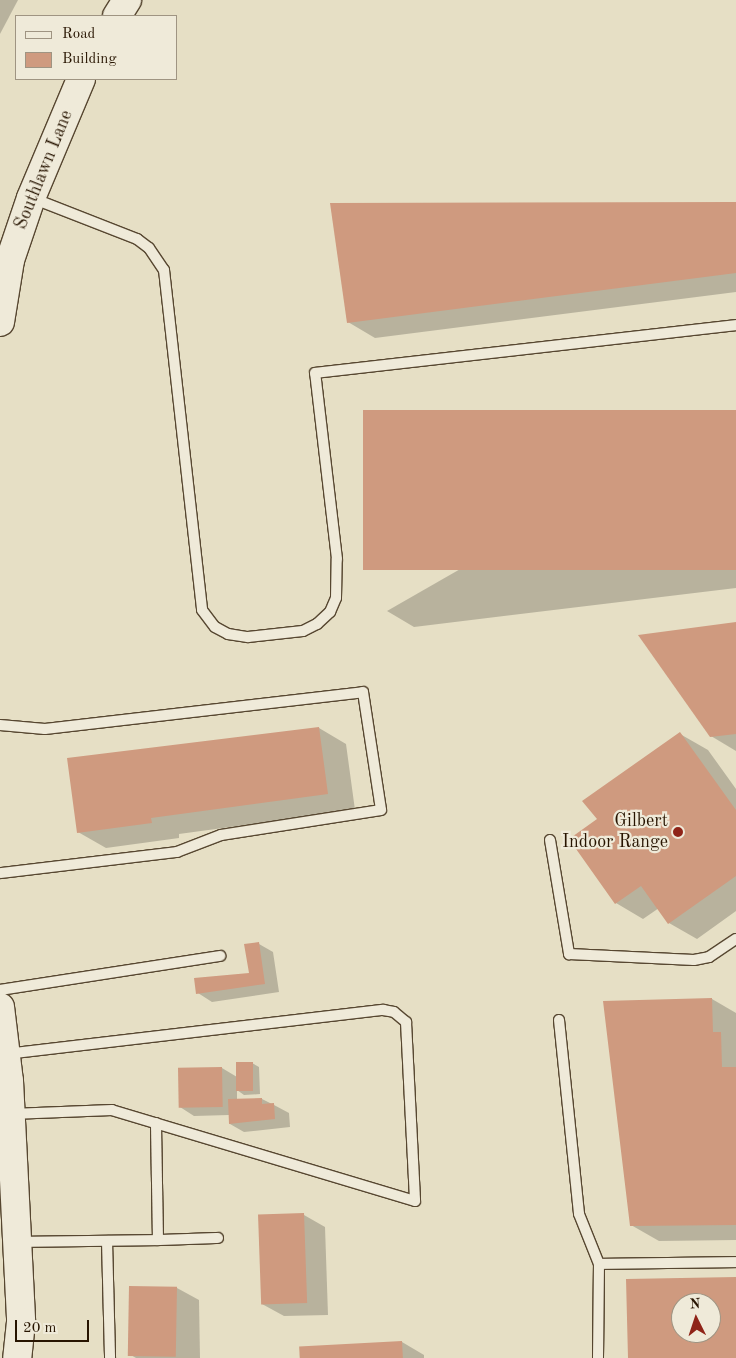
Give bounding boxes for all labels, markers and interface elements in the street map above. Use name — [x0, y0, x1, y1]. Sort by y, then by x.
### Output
legend — [15, 15, 178, 80]
text: Road — [62, 27, 95, 42]
text: Building — [62, 52, 117, 67]
street label: Southlawn Lane — [10, 107, 78, 233]
place label: Gilbert Indoor Range — [562, 811, 668, 854]
marker: Gilbert Indoor Range — [672, 826, 684, 838]
north arrow — [671, 1293, 721, 1343]
text: N — [689, 1297, 701, 1311]
scale bar — [18, 1310, 91, 1342]
text: 20 m — [23, 1321, 57, 1336]

